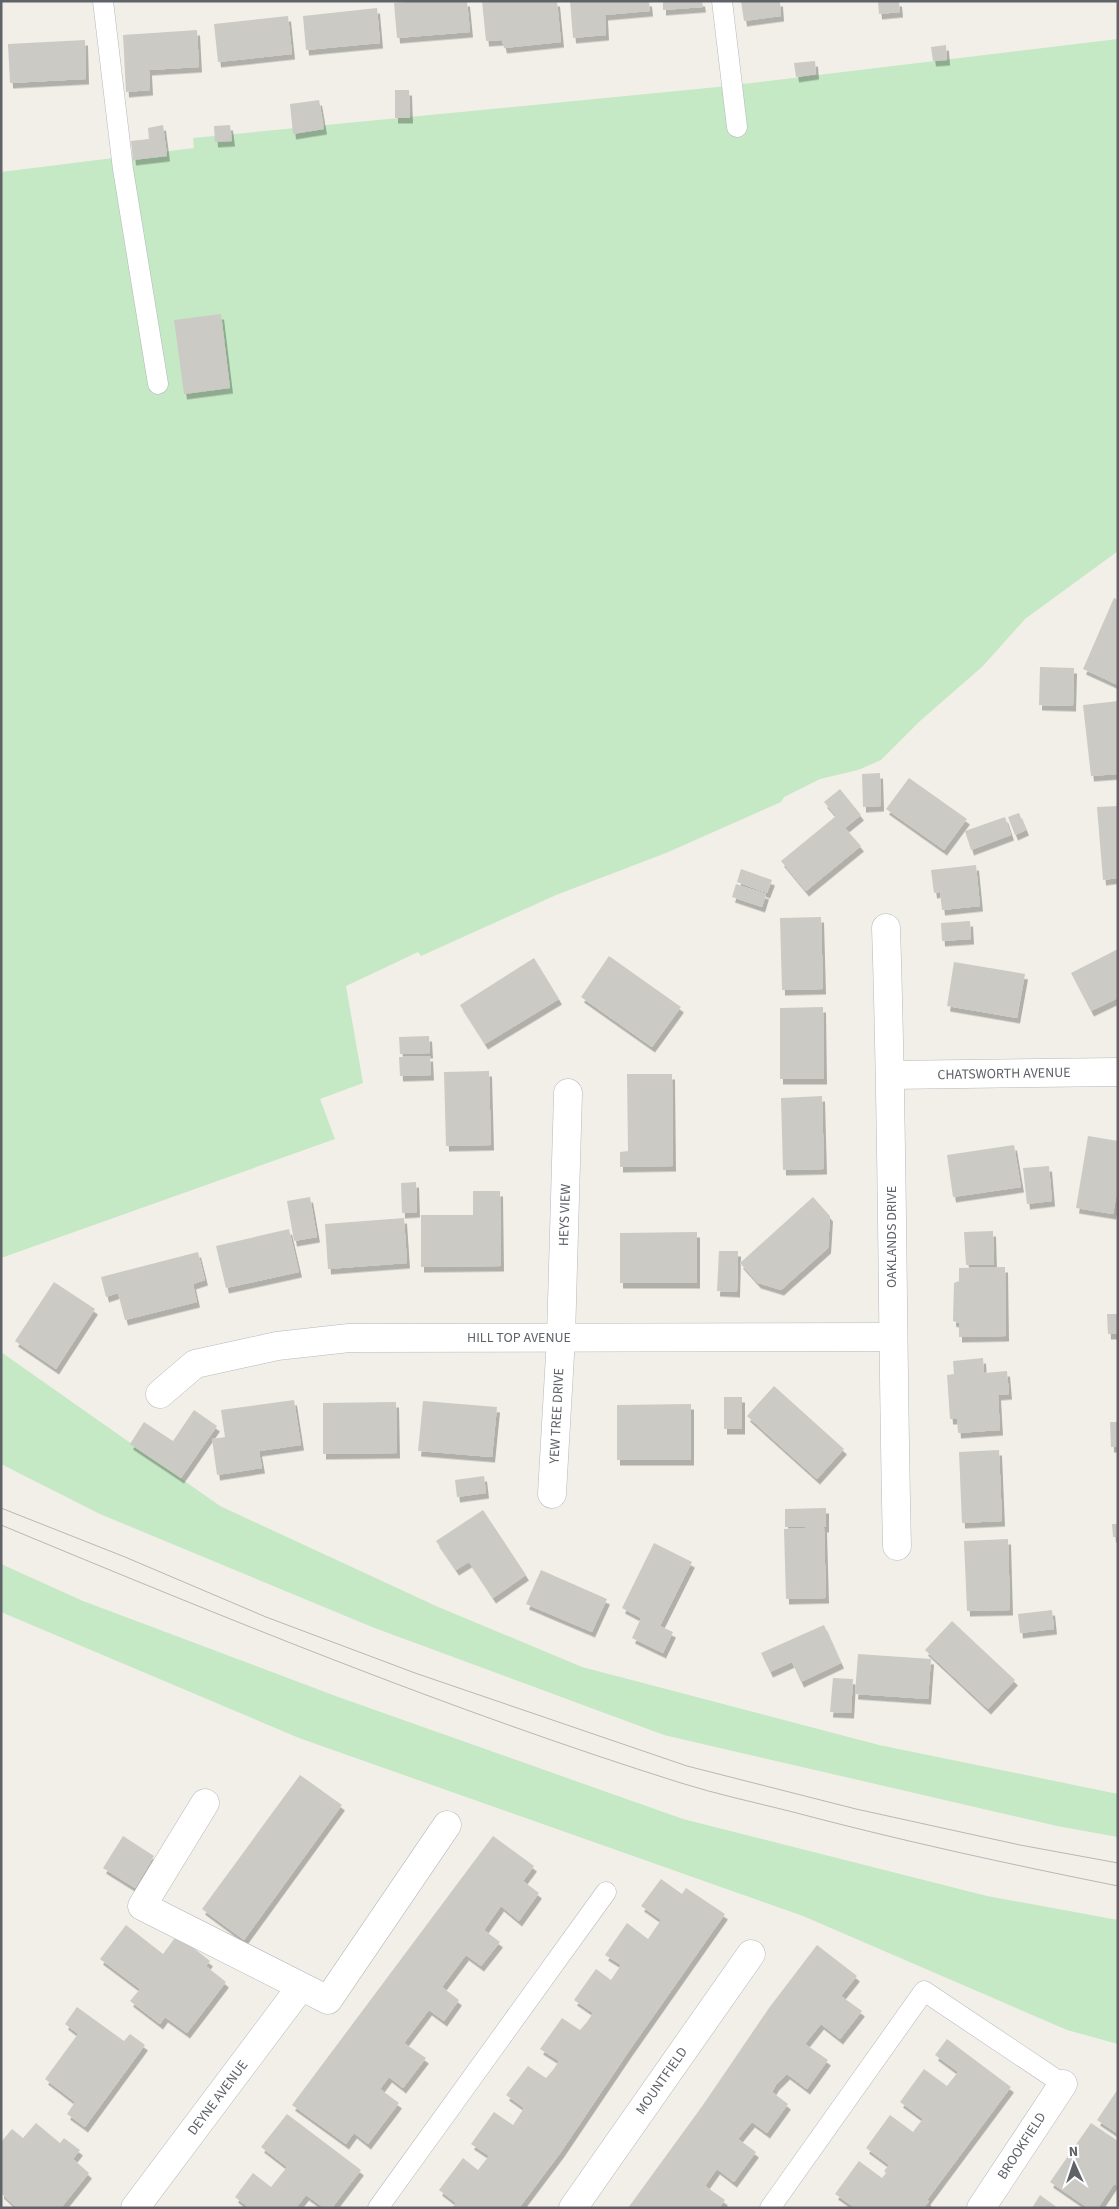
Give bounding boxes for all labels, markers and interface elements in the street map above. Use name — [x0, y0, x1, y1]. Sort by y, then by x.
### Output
street label: CHATSWORTH AVENUE — [937, 1063, 1071, 1085]
street label: HEYS VIEW — [554, 1183, 576, 1247]
street label: OAKLANDS DRIVE — [882, 1186, 902, 1288]
street label: HILL TOP AVENUE — [467, 1328, 571, 1348]
street label: YEW TREE DRIVE — [544, 1368, 569, 1465]
street label: MOUNTFIELD — [631, 2043, 693, 2119]
street label: DEYNE AVENUE — [183, 2056, 253, 2140]
street label: BROOKFIELD — [993, 2109, 1051, 2183]
north arrow — [1049, 2139, 1099, 2189]
text: N — [1068, 2142, 1079, 2162]

